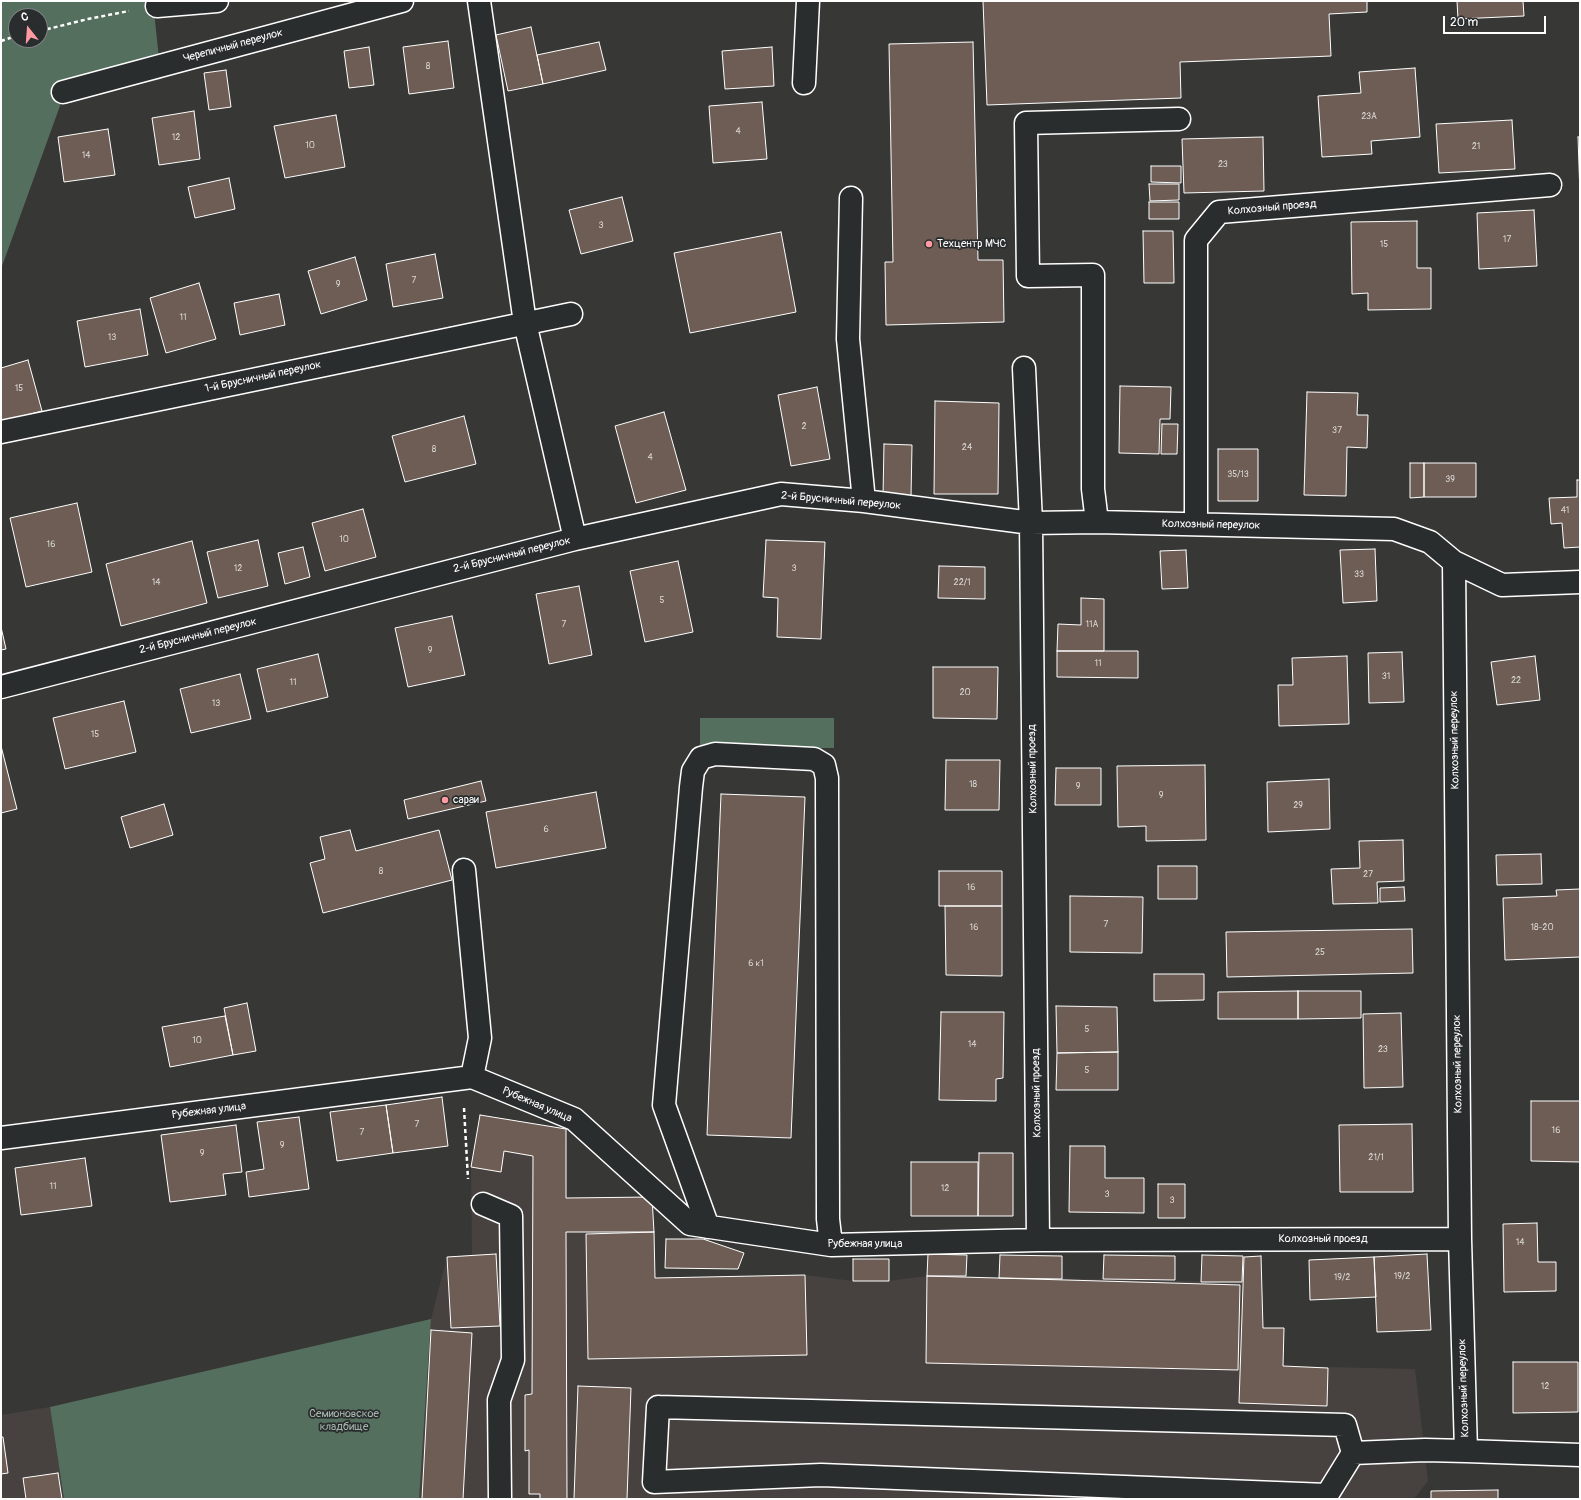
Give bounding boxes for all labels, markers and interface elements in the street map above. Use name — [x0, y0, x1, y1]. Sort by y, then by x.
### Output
north arrow — [8, 8, 48, 48]
scale bar — [1445, 8, 1548, 34]
text: С — [19, 10, 30, 24]
text: 20 m — [1450, 15, 1478, 30]
street label: Черепичный переулок — [182, 26, 284, 66]
house number: 8 — [426, 62, 430, 72]
house number: 23А — [1361, 112, 1377, 122]
house number: 4 — [735, 127, 741, 137]
house number: 12 — [172, 133, 180, 143]
house number: 10 — [305, 141, 315, 151]
house number: 21 — [1472, 142, 1480, 152]
house number: 14 — [82, 151, 90, 161]
house number: 23 — [1218, 160, 1228, 170]
street label: Колхозный проезд — [1227, 198, 1317, 218]
house number: 3 — [598, 221, 604, 231]
house number: 17 — [1503, 235, 1511, 245]
place label: Техцентр МЧС — [937, 237, 1006, 251]
marker: Техцентр МЧС — [924, 239, 934, 249]
house number: 15 — [1380, 240, 1388, 250]
house number: 7 — [412, 276, 416, 286]
house number: 9 — [336, 280, 340, 290]
house number: 11 — [179, 313, 187, 323]
house number: 13 — [108, 333, 116, 343]
street label: 1-й Брусничный переулок — [204, 358, 322, 396]
house number: 15 — [15, 384, 23, 394]
house number: 2 — [801, 422, 807, 432]
house number: 37 — [1332, 426, 1342, 436]
house number: 24 — [962, 443, 972, 453]
house number: 8 — [432, 445, 436, 455]
house number: 4 — [647, 453, 653, 463]
house number: 35/13 — [1227, 470, 1249, 480]
house number: 39 — [1445, 475, 1455, 485]
street label: 2-й Брусничный переулок — [780, 489, 902, 513]
house number: 41 — [1561, 506, 1569, 516]
street label: Колхозный переулок — [1162, 518, 1260, 532]
street label: 2-й Брусничный переулок — [452, 534, 572, 576]
house number: 10 — [339, 535, 349, 545]
house number: 16 — [47, 540, 55, 550]
house number: 12 — [234, 564, 242, 574]
house number: 3 — [791, 564, 797, 574]
house number: 33 — [1354, 570, 1364, 580]
house number: 14 — [152, 578, 160, 588]
house number: 22/1 — [954, 578, 970, 588]
house number: 5 — [660, 596, 664, 606]
street label: 2-й Брусничный переулок — [138, 615, 258, 657]
house number: 7 — [562, 620, 566, 630]
house number: 11А — [1086, 620, 1098, 630]
house number: 9 — [428, 646, 432, 656]
house number: 11 — [1094, 659, 1102, 669]
house number: 31 — [1382, 672, 1390, 682]
house number: 22 — [1511, 676, 1521, 686]
house number: 11 — [289, 678, 297, 688]
house number: 20 — [959, 688, 971, 698]
street label: Колхозный переулок — [1448, 691, 1462, 789]
house number: 13 — [212, 699, 220, 709]
street label: Колхозный проезд — [1026, 724, 1040, 814]
house number: 15 — [91, 730, 99, 740]
house number: 18 — [969, 780, 977, 790]
house number: 9 — [1076, 782, 1080, 792]
house number: 9 — [1159, 791, 1163, 801]
place label: сараи — [453, 793, 479, 807]
marker: сараи — [440, 795, 450, 805]
house number: 29 — [1293, 801, 1303, 811]
house number: 6 — [543, 825, 549, 835]
house number: 8 — [379, 867, 383, 877]
house number: 27 — [1363, 870, 1373, 880]
house number: 16 — [967, 883, 975, 893]
house number: 7 — [1104, 920, 1108, 930]
house number: 16 — [970, 923, 978, 933]
house number: 18-20 — [1530, 923, 1554, 933]
house number: 25 — [1315, 948, 1325, 958]
house number: 6 к1 — [748, 959, 764, 969]
street label: Колхозный переулок — [1451, 1015, 1465, 1113]
house number: 5 — [1085, 1025, 1089, 1035]
house number: 10 — [192, 1036, 202, 1046]
house number: 14 — [968, 1040, 976, 1050]
house number: 23 — [1378, 1045, 1388, 1055]
street label: Колхозный проезд — [1030, 1048, 1044, 1138]
house number: 5 — [1085, 1066, 1089, 1076]
street label: Рубежная улица — [500, 1084, 574, 1126]
street label: Рубежная улица — [171, 1100, 247, 1122]
house number: 7 — [415, 1120, 419, 1130]
house number: 16 — [1552, 1126, 1560, 1136]
house number: 7 — [360, 1128, 364, 1138]
house number: 9 — [280, 1141, 284, 1151]
house number: 9 — [200, 1149, 204, 1159]
house number: 21/1 — [1368, 1153, 1384, 1163]
house number: 11 — [49, 1182, 57, 1192]
house number: 12 — [941, 1184, 949, 1194]
house number: 3 — [1104, 1190, 1110, 1200]
house number: 3 — [1169, 1196, 1175, 1206]
street label: Колхозный проезд — [1279, 1232, 1367, 1246]
street label: Рубежная улица — [828, 1237, 902, 1251]
house number: 14 — [1516, 1238, 1524, 1248]
house number: 19/2 — [1394, 1272, 1410, 1282]
house number: 19/2 — [1334, 1273, 1350, 1283]
street label: Колхозный переулок — [1456, 1338, 1472, 1438]
house number: 12 — [1541, 1382, 1549, 1392]
park label: Семионовское кладбище — [309, 1407, 379, 1433]

